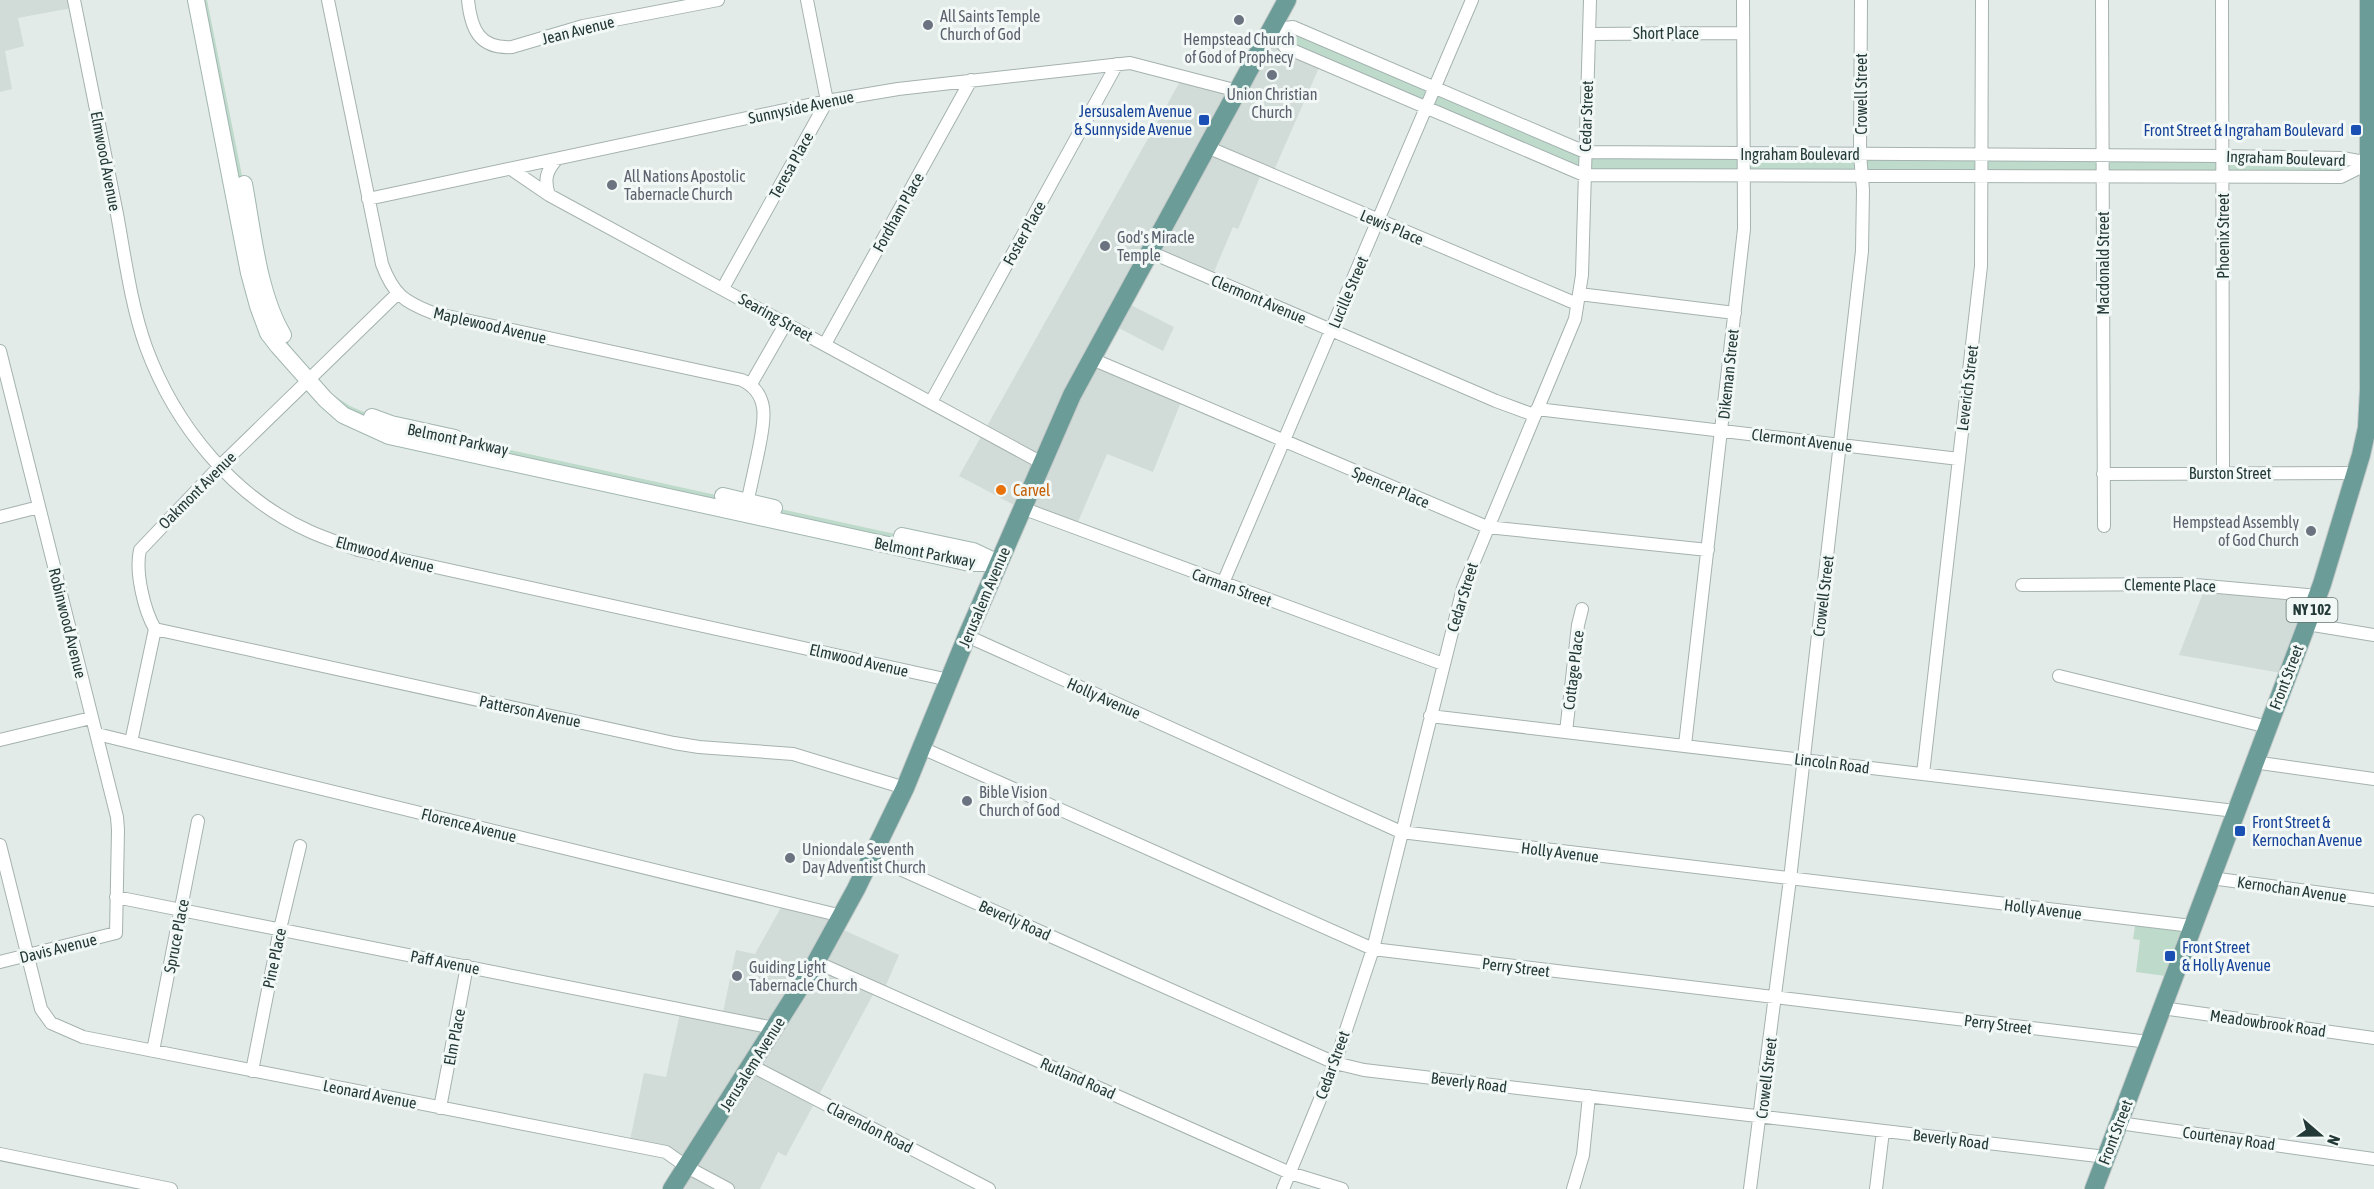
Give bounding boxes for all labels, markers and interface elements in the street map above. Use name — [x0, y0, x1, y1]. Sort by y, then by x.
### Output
place label: All Saints Temple Church of God — [940, 7, 1040, 43]
street label: Jean Avenue — [540, 12, 616, 48]
marker: Hempstead Church of God of Prophecy — [1232, 13, 1246, 27]
marker: All Saints Temple Church of God — [921, 18, 935, 32]
street label: Short Place — [1633, 24, 1699, 42]
place label: Hempstead Church of God of Prophecy — [1183, 30, 1295, 67]
street label: Crowell Street — [1852, 53, 1870, 135]
marker: Union Christian Church — [1265, 68, 1279, 82]
street label: Cedar Street — [1576, 80, 1596, 152]
place label: Union Christian Church — [1227, 85, 1317, 121]
street label: Sunnyside Avenue — [747, 87, 856, 128]
place label: Jersusalem Avenue & Sunnyside Avenue — [1074, 102, 1192, 139]
street label: Elmwood Avenue — [88, 110, 124, 212]
marker: Jersusalem Avenue & Sunnyside Avenue — [1197, 113, 1211, 127]
place label: Front Street & Ingraham Boulevard — [2144, 121, 2344, 140]
marker: Front Street & Ingraham Boulevard — [2349, 123, 2363, 137]
street label: Teresa Place — [765, 129, 817, 201]
street label: Ingraham Boulevard — [1740, 145, 1860, 164]
street label: Ingraham Boulevard — [2226, 147, 2346, 170]
place label: All Nations Apostolic Tabernacle Church — [624, 167, 745, 203]
street label: Fordham Place — [869, 169, 927, 255]
marker: All Nations Apostolic Tabernacle Church — [605, 178, 619, 192]
street label: Phoenix Street — [2214, 193, 2232, 279]
street label: Foster Place — [999, 198, 1049, 268]
street label: Lewis Place — [1358, 206, 1426, 248]
street label: Macdonald Street — [2094, 211, 2112, 315]
place label: God's Miracle Temple — [1117, 228, 1195, 265]
marker: God's Miracle Temple — [1098, 239, 1112, 253]
street label: Lucille Street — [1325, 253, 1371, 331]
street label: Clermont Avenue — [1209, 271, 1309, 327]
street label: Searing Street — [735, 289, 816, 346]
street label: Maplewood Avenue — [432, 303, 548, 348]
street label: Dikeman Street — [1714, 328, 1742, 420]
street label: Leverich Street — [1953, 344, 1981, 432]
street label: Belmont Parkway — [406, 420, 511, 460]
street label: Clermont Avenue — [1751, 425, 1853, 455]
street label: Oakmont Avenue — [155, 448, 239, 532]
street label: Spencer Place — [1349, 463, 1432, 512]
street label: Burston Street — [2189, 464, 2272, 482]
place label: Carvel — [1013, 481, 1051, 499]
marker: Carvel — [994, 483, 1008, 497]
place label: Hempstead Assembly of God Church — [2173, 513, 2299, 549]
marker: Hempstead Assembly of God Church — [2304, 524, 2318, 538]
street label: Elmwood Avenue — [334, 532, 436, 576]
street label: Belmont Parkway — [873, 533, 978, 572]
street label: Jerusalem Avenue — [955, 544, 1013, 650]
street label: Crowell Street — [1809, 554, 1837, 638]
street label: Cedar Street — [1443, 560, 1481, 634]
street label: Carman Street — [1190, 564, 1275, 610]
street label: Robinwood Avenue — [46, 566, 90, 680]
street label: Clemente Place — [2124, 575, 2216, 595]
road number: NY 102 — [2286, 598, 2338, 622]
street label: Cottage Place — [1559, 629, 1588, 711]
street label: Elmwood Avenue — [808, 640, 910, 680]
street label: Front Street — [2265, 642, 2307, 712]
street label: Holly Avenue — [1064, 674, 1143, 723]
street label: Patterson Avenue — [478, 691, 582, 731]
street label: Lincoln Road — [1793, 749, 1871, 777]
place label: Bible Vision Church of God — [979, 783, 1060, 819]
marker: Bible Vision Church of God — [960, 794, 974, 808]
street label: Florence Avenue — [420, 804, 518, 846]
place label: Front Street & Kernochan Avenue — [2252, 813, 2362, 849]
marker: Front Street & Kernochan Avenue — [2233, 824, 2247, 838]
street label: Holly Avenue — [1520, 838, 1600, 867]
place label: Uniondale Seventh Day Adventist Church — [802, 840, 926, 877]
marker: Uniondale Seventh Day Adventist Church — [783, 851, 797, 865]
street label: Kernochan Avenue — [2236, 872, 2348, 906]
street label: Holly Avenue — [2003, 895, 2083, 924]
street label: Beverly Road — [976, 896, 1054, 945]
street label: Spruce Place — [160, 898, 193, 975]
street label: Pine Place — [259, 926, 289, 990]
street label: Davis Avenue — [18, 930, 98, 966]
place label: Front Street & Holly Avenue — [2182, 938, 2271, 975]
street label: Paff Avenue — [409, 946, 481, 978]
marker: Front Street & Holly Avenue — [2163, 949, 2177, 963]
street label: Perry Street — [1481, 954, 1551, 981]
place label: Guiding Light Tabernacle Church — [749, 958, 858, 994]
marker: Guiding Light Tabernacle Church — [730, 969, 744, 983]
street label: Meadowbrook Road — [2209, 1006, 2327, 1040]
street label: Elm Place — [440, 1007, 468, 1067]
street label: Perry Street — [1963, 1011, 2033, 1038]
street label: Jerusalem Avenue — [716, 1014, 788, 1114]
street label: Cedar Street — [1311, 1028, 1353, 1102]
street label: Crowell Street — [1752, 1036, 1780, 1120]
street label: Rutland Road — [1038, 1053, 1118, 1103]
street label: Beverly Road — [1430, 1068, 1508, 1097]
street label: Leonard Avenue — [322, 1076, 418, 1112]
street label: Front Street — [2094, 1097, 2136, 1167]
street label: Clarendon Road — [824, 1098, 916, 1156]
north arrow — [2290, 1105, 2350, 1165]
street label: Courtenay Road — [2181, 1123, 2276, 1154]
street label: Beverly Road — [1912, 1125, 1990, 1154]
text: N — [2324, 1133, 2344, 1148]

